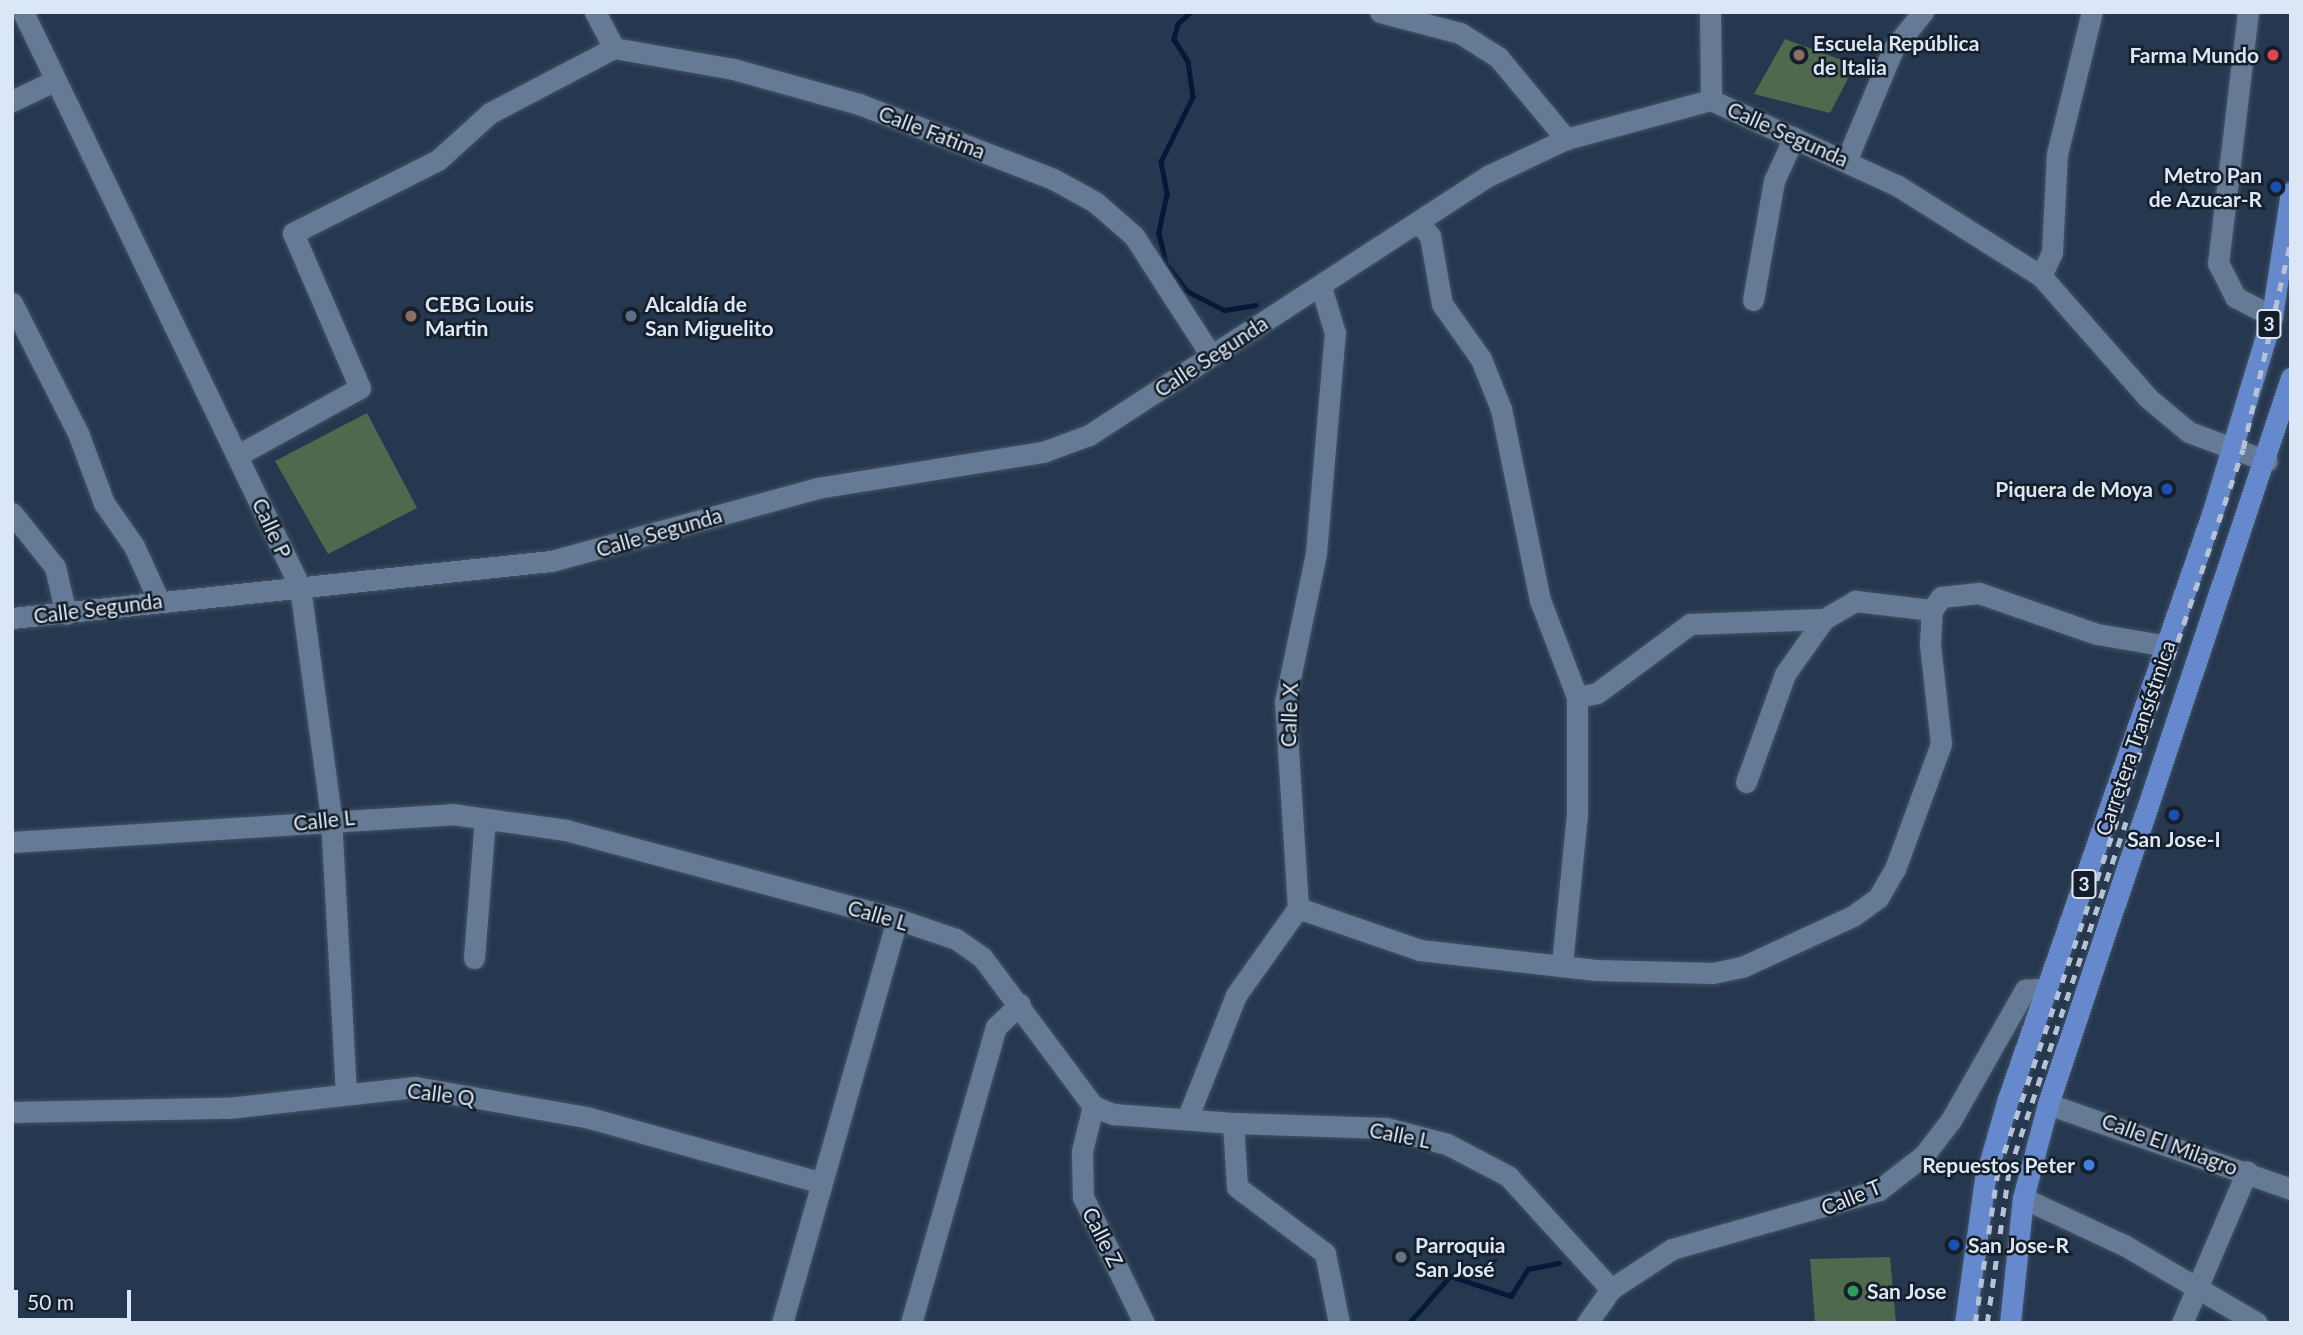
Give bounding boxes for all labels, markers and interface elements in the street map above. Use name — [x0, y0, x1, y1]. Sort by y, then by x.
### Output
place label: Escuela República de Italia — [1813, 30, 1979, 80]
place label: Farma Mundo — [2129, 42, 2259, 68]
marker: Escuela República de Italia — [1791, 47, 1807, 63]
marker: Farma Mundo — [2265, 47, 2281, 63]
street label: Calle Segunda — [1724, 96, 1852, 172]
street label: Calle Fatima — [875, 100, 989, 164]
place label: Metro Pan de Azucar-R — [2148, 162, 2262, 212]
marker: Metro Pan de Azucar-R — [2268, 179, 2284, 195]
place label: CEBG Louis Martin — [425, 291, 534, 341]
place label: Alcaldía de San Miguelito — [645, 291, 774, 341]
marker: CEBG Louis Martin — [403, 308, 419, 324]
marker: Alcaldía de San Miguelito — [623, 308, 639, 324]
road number: 3 — [2255, 308, 2283, 340]
street label: Calle Segunda — [1150, 310, 1272, 402]
place label: Piquera de Moya — [1995, 476, 2153, 502]
marker: Piquera de Moya — [2159, 481, 2175, 497]
street label: Calle P — [247, 494, 297, 562]
street label: Calle Segunda — [593, 502, 725, 562]
street label: Calle Segunda — [32, 588, 164, 628]
street label: Carretera Transístmica — [2090, 637, 2180, 839]
street label: Calle X — [1275, 682, 1303, 748]
street label: Calle L — [292, 804, 356, 836]
marker: San Jose-I — [2166, 807, 2182, 823]
place label: San Jose-I — [2127, 826, 2221, 852]
road number: 3 — [2070, 869, 2098, 900]
street label: Calle L — [845, 894, 911, 936]
street label: Calle Q — [406, 1077, 476, 1111]
street label: Calle El Milagro — [2098, 1108, 2242, 1180]
street label: Calle L — [1367, 1117, 1433, 1153]
place label: Repuestos Peter — [1922, 1152, 2075, 1178]
marker: Repuestos Peter — [2081, 1157, 2097, 1173]
street label: Calle T — [1817, 1173, 1885, 1221]
street label: Calle Z — [1077, 1203, 1129, 1271]
place label: Parroquia San José — [1415, 1232, 1506, 1282]
place label: San Jose-R — [1968, 1232, 2070, 1258]
marker: San Jose-R — [1946, 1237, 1962, 1253]
marker: Parroquia San José — [1393, 1249, 1409, 1265]
scale bar — [18, 1276, 135, 1320]
place label: San Jose — [1867, 1278, 1947, 1304]
marker: San Jose — [1845, 1283, 1861, 1299]
text: 50 m — [27, 1289, 74, 1314]

